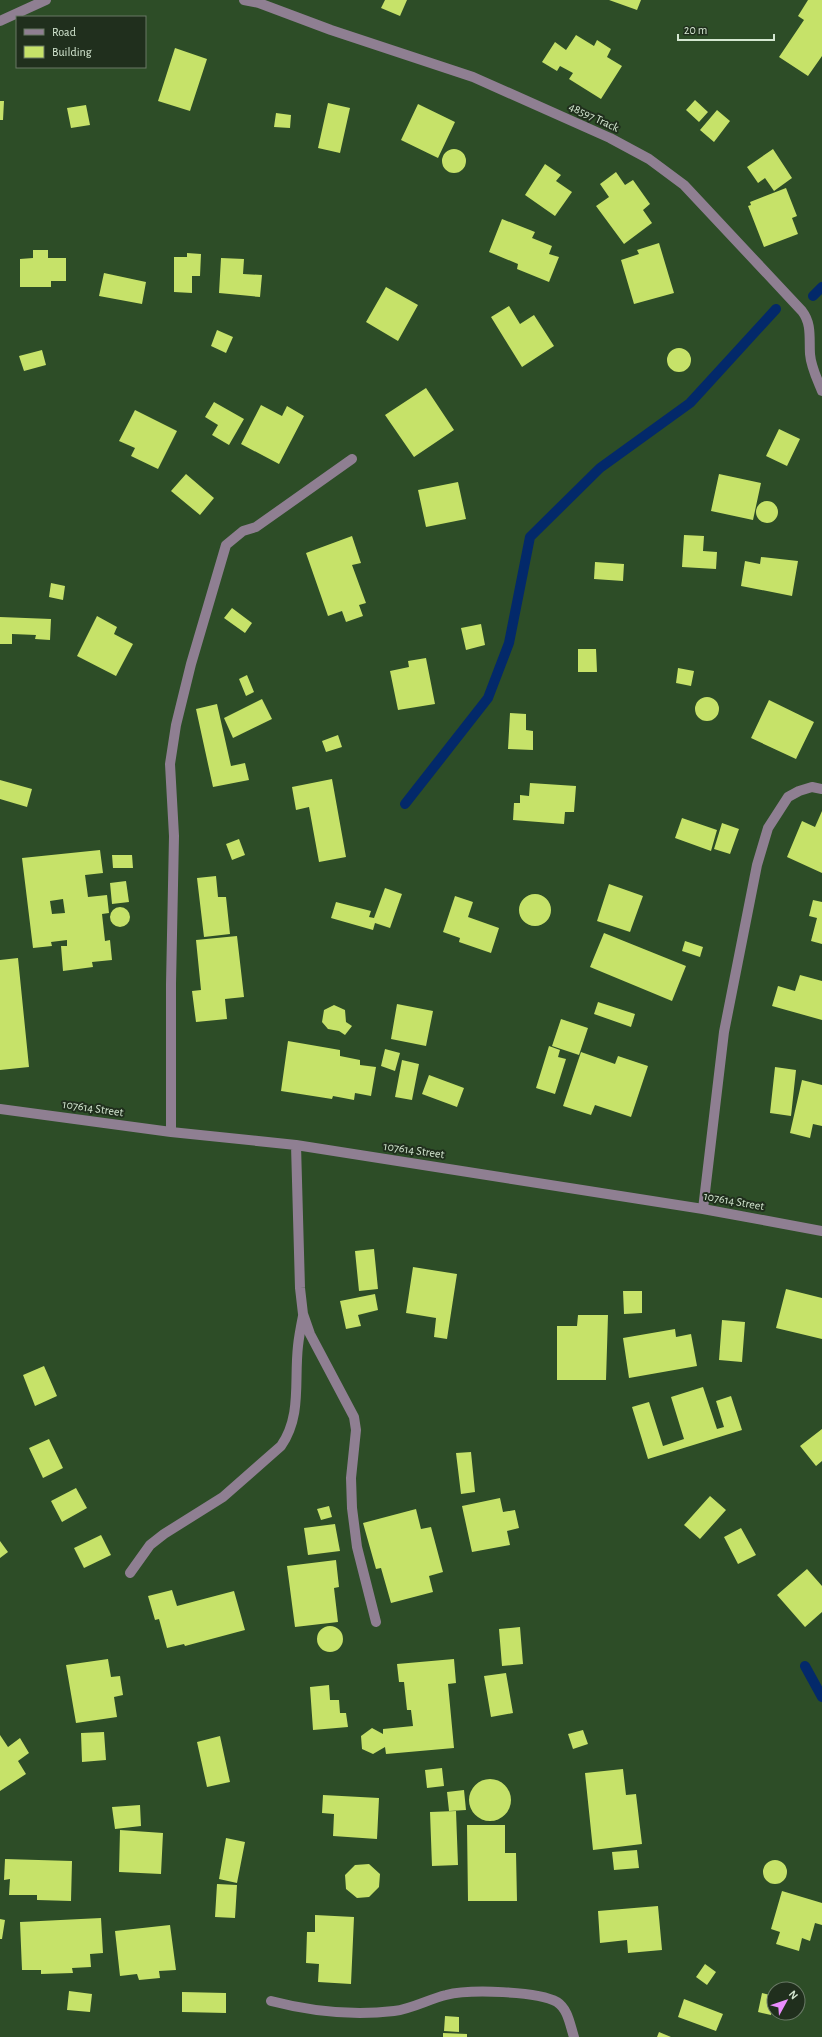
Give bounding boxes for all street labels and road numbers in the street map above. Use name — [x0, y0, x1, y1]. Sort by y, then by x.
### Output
street label: 48597 Track — [567, 100, 621, 134]
street label: 107614 Street — [62, 1098, 124, 1118]
street label: 107614 Street — [383, 1140, 445, 1160]
street label: 107614 Street — [703, 1190, 765, 1212]

